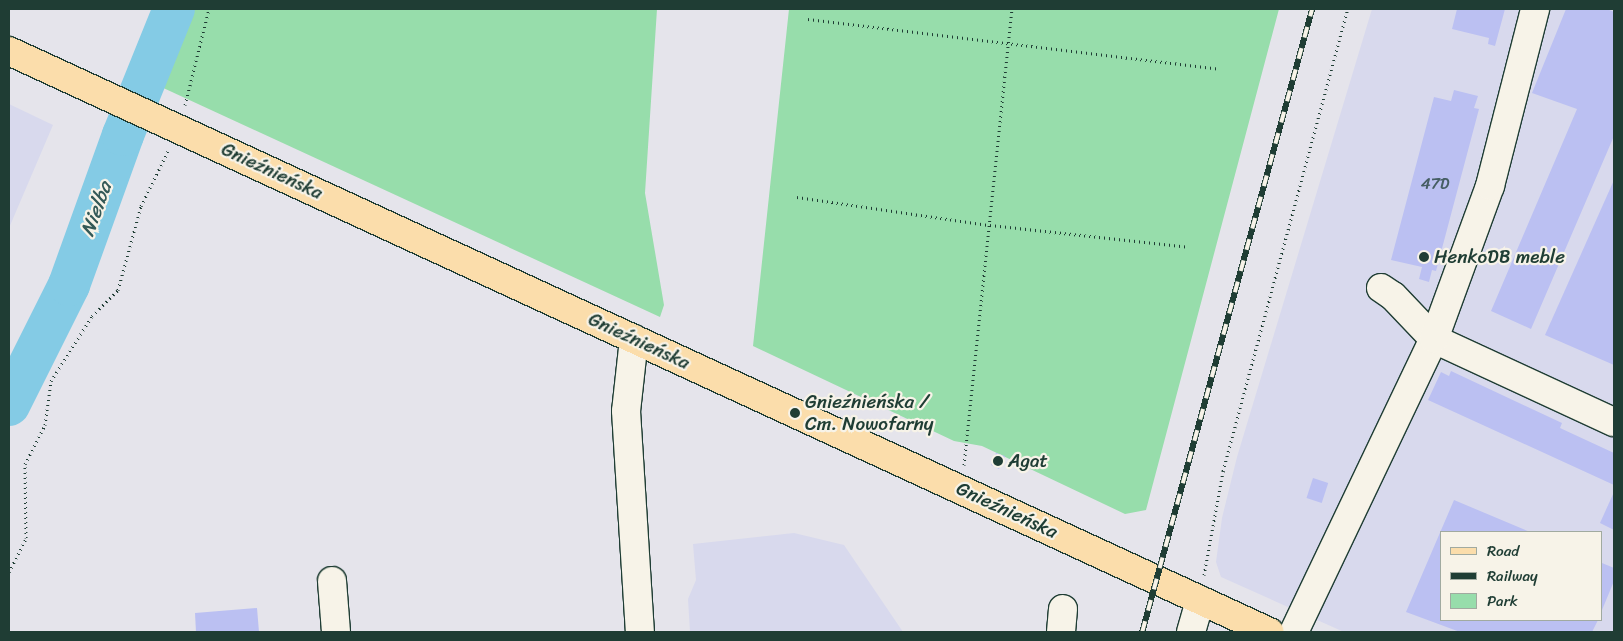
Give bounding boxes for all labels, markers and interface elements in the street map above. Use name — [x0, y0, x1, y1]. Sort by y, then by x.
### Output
street label: Gnieźnieńska — [218, 138, 326, 204]
house number: 47D — [1421, 174, 1449, 194]
water label: Nielba — [75, 179, 117, 239]
place label: HenkoDB meble — [1434, 246, 1565, 268]
marker: HenkoDB meble — [1418, 251, 1430, 263]
street label: Gnieźnieńska — [585, 308, 693, 374]
place label: Gnieźnieńska / Cm. Nowofarny — [805, 391, 933, 435]
marker: Gnieźnieńska / Cm. Nowofarny — [789, 407, 801, 419]
place label: Agat — [1008, 450, 1048, 472]
marker: Agat — [992, 455, 1004, 467]
street label: Gnieźnieńska — [953, 477, 1061, 543]
legend — [1440, 531, 1603, 621]
text: Road — [1487, 538, 1519, 564]
text: Railway — [1487, 563, 1538, 589]
text: Park — [1487, 588, 1518, 614]

